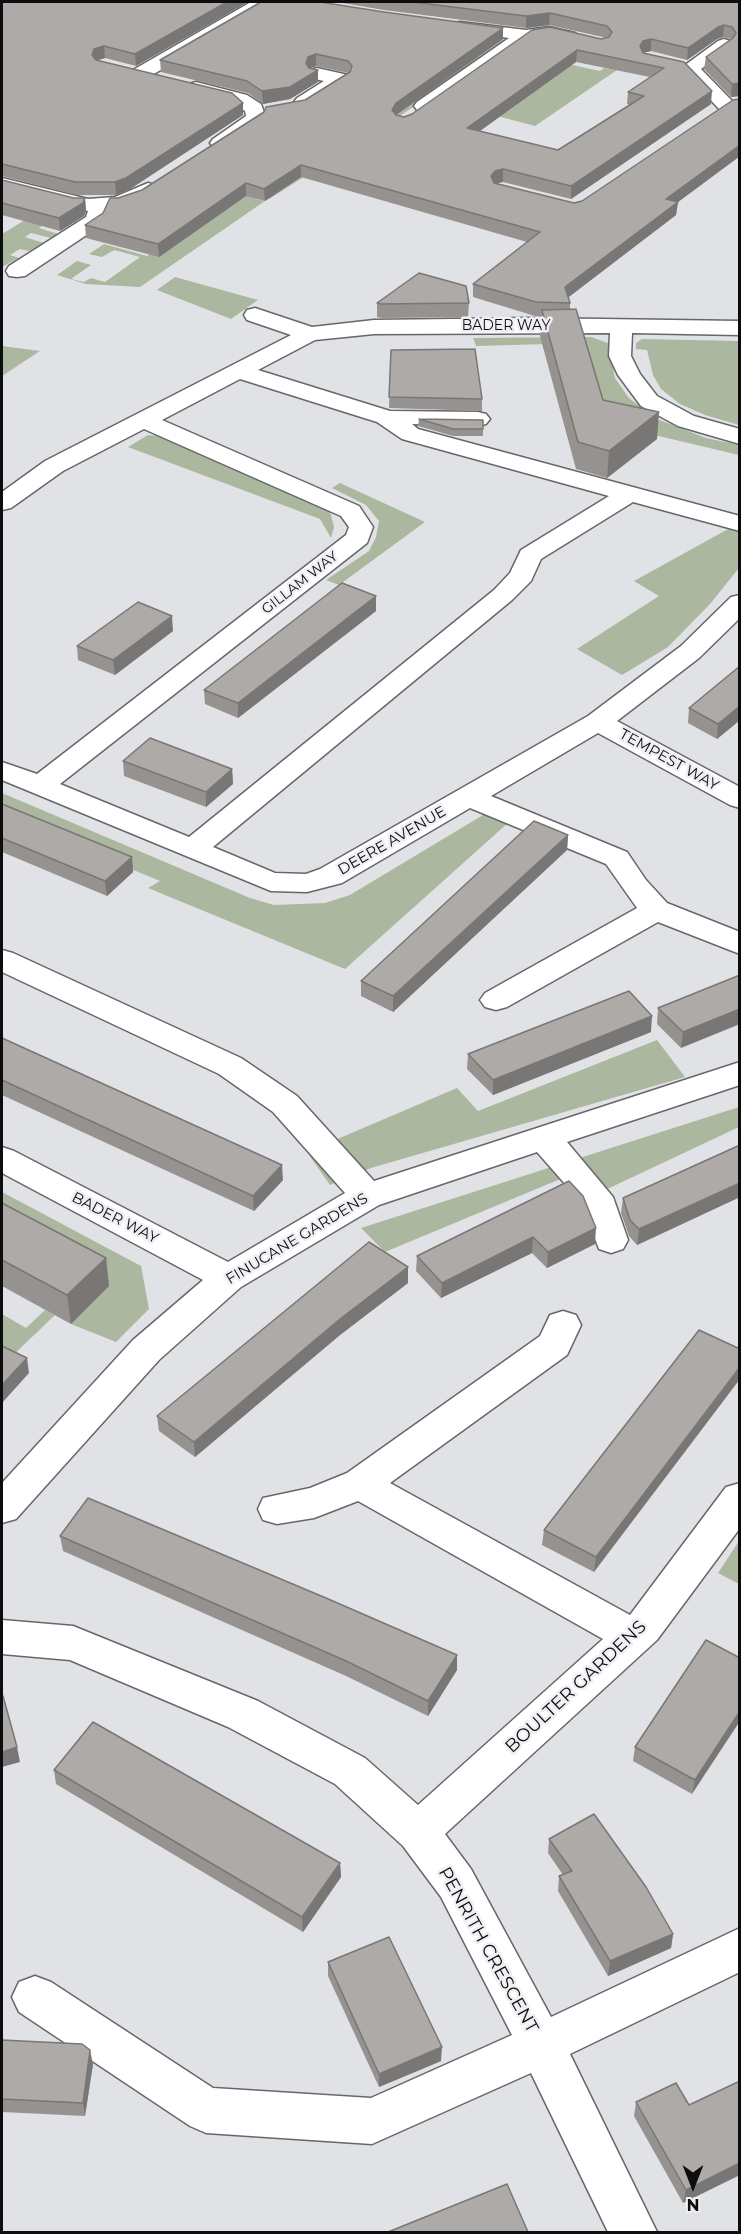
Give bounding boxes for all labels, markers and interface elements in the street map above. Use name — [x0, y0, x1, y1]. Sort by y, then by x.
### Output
street label: BADER WAY — [462, 318, 550, 334]
street label: GILLAM WAY — [259, 548, 341, 618]
street label: TEMPEST WAY — [616, 725, 722, 795]
street label: DEERE AVENUE — [335, 803, 449, 879]
street label: BADER WAY — [69, 1188, 161, 1248]
street label: FINUCANE GARDENS — [223, 1189, 371, 1289]
street label: BOULTER GARDENS — [501, 1616, 651, 1758]
street label: PENRITH CRESCENT — [433, 1863, 543, 2037]
north arrow — [663, 2156, 723, 2216]
text: N — [687, 2195, 699, 2214]

